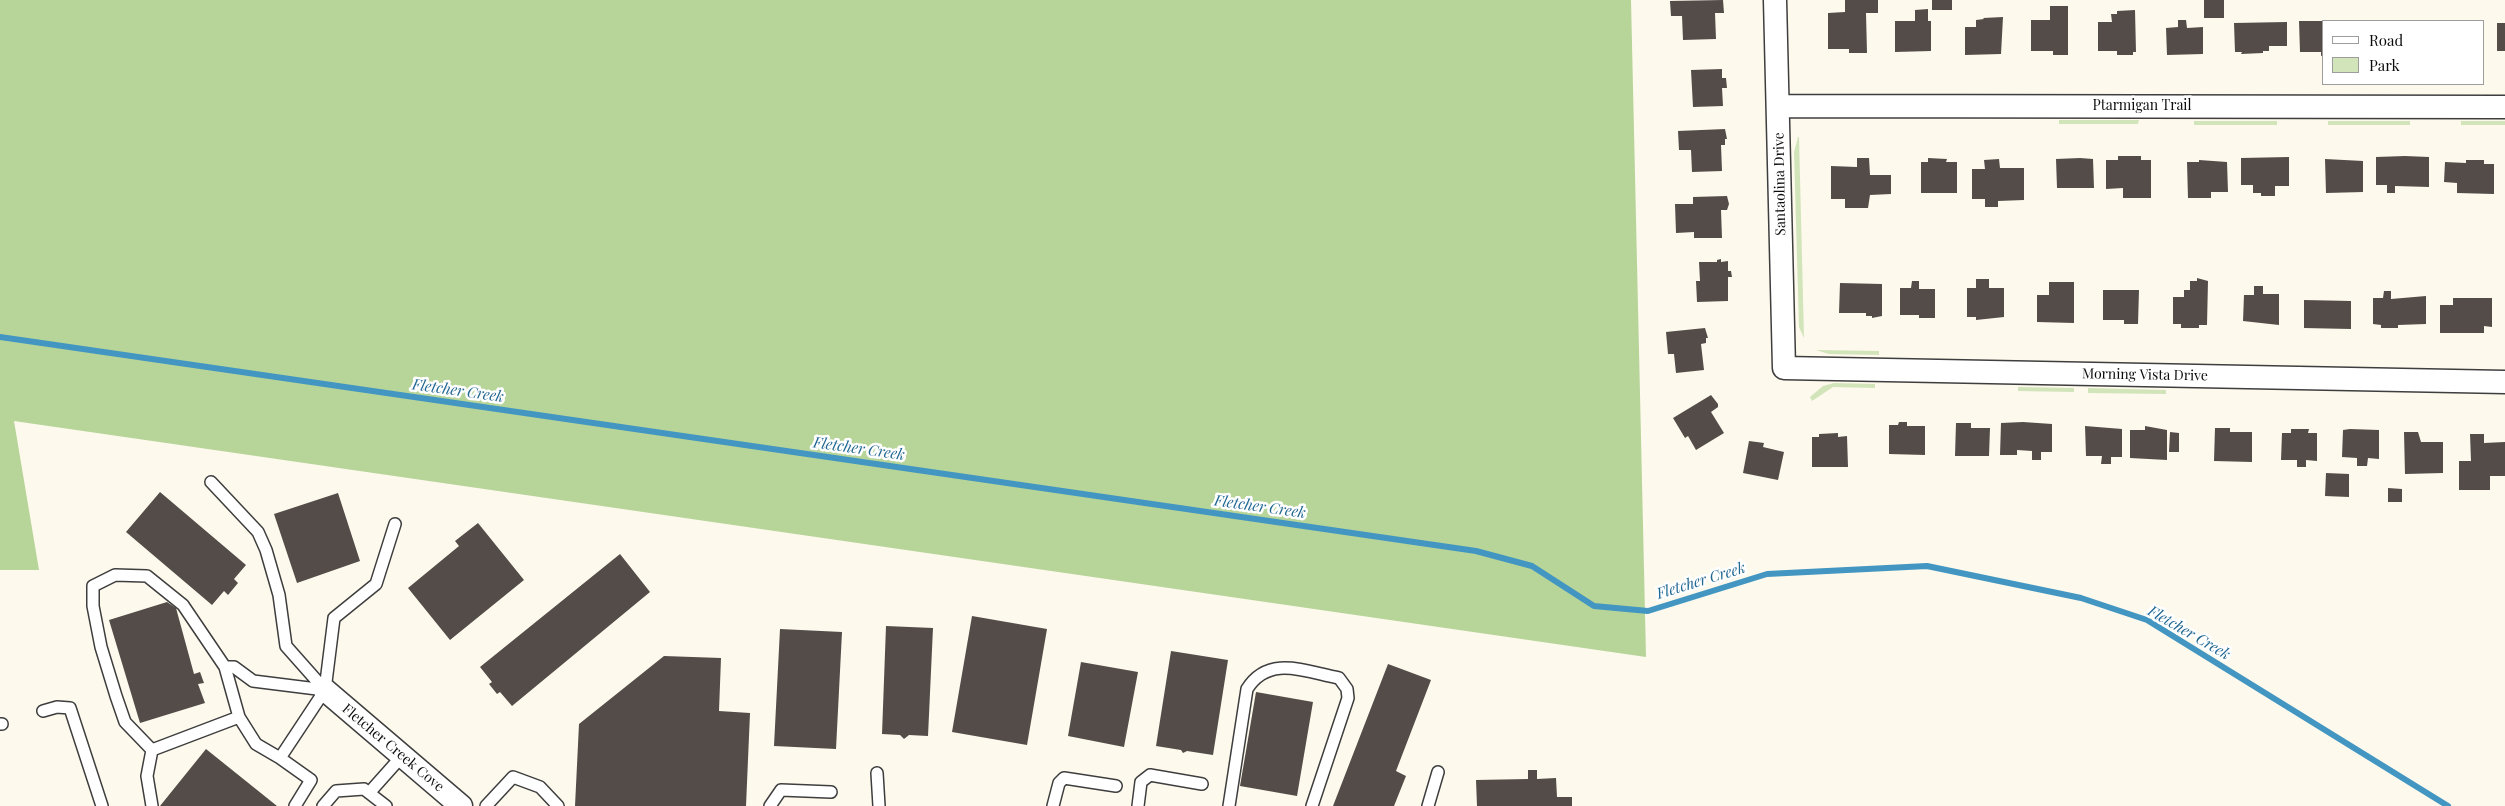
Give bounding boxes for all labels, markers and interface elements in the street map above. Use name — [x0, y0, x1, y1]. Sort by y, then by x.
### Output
legend — [2322, 20, 2485, 85]
text: Road — [2369, 30, 2403, 50]
text: Park — [2369, 55, 2400, 75]
street label: Ptarmigan Trail — [2093, 98, 2191, 114]
street label: Santaolina Drive — [1771, 132, 1789, 236]
street label: Morning Vista Drive — [2082, 366, 2208, 384]
water label: Fletcher Creek — [411, 376, 505, 406]
water label: Fletcher Creek — [812, 434, 906, 464]
water label: Fletcher Creek — [1213, 492, 1307, 522]
water label: Fletcher Creek — [1654, 559, 1748, 603]
water label: Fletcher Creek — [2145, 602, 2233, 664]
street label: Fletcher Creek Cove — [339, 701, 447, 795]

